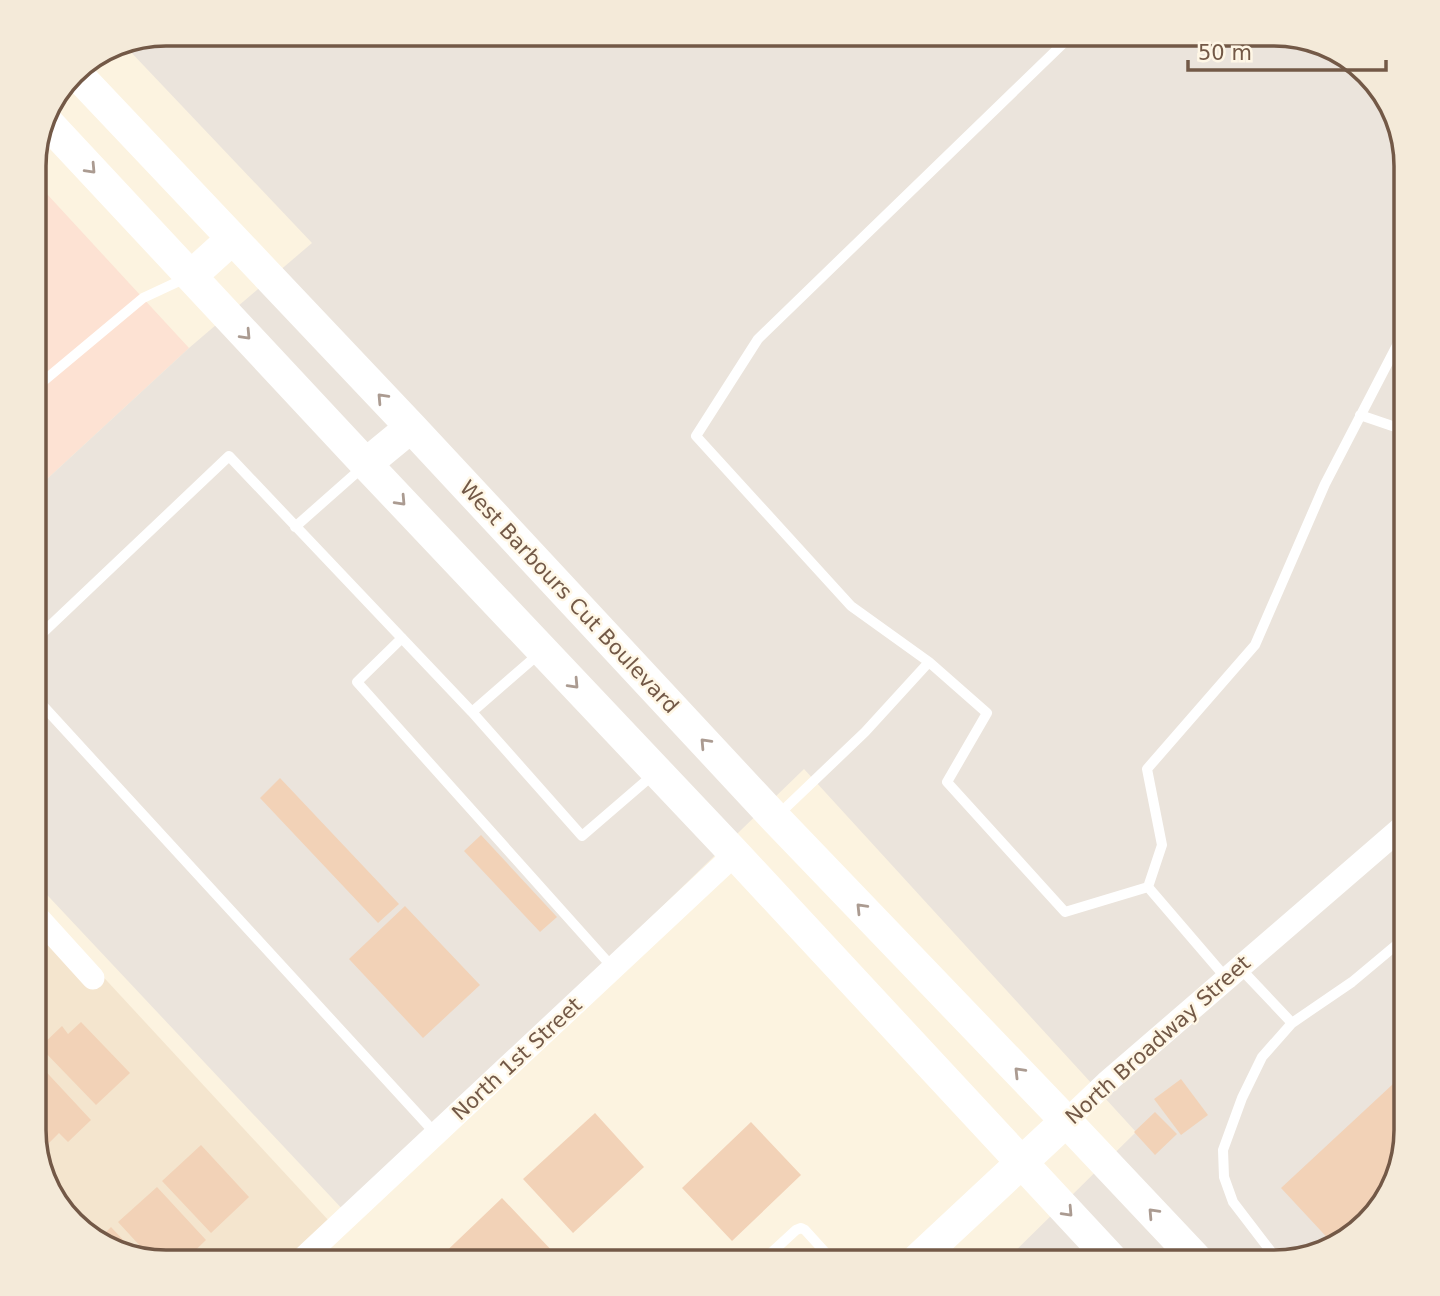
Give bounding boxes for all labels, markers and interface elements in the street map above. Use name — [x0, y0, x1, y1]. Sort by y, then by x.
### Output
scale bar — [1188, 28, 1386, 72]
text: 50 m — [1198, 41, 1252, 65]
one-way arrow — [82, 160, 95, 173]
one-way arrow — [237, 327, 250, 340]
one-way arrow — [378, 393, 391, 406]
street label: West Barbours Cut Boulevard — [455, 476, 683, 718]
one-way arrow — [393, 493, 405, 506]
one-way arrow — [566, 676, 579, 689]
one-way arrow — [701, 738, 713, 751]
one-way arrow — [857, 903, 870, 916]
street label: North Broadway Street — [1061, 951, 1255, 1129]
street label: North 1st Street — [447, 993, 587, 1125]
one-way arrow — [1015, 1067, 1028, 1080]
one-way arrow — [1060, 1204, 1072, 1217]
one-way arrow — [1148, 1208, 1161, 1221]

